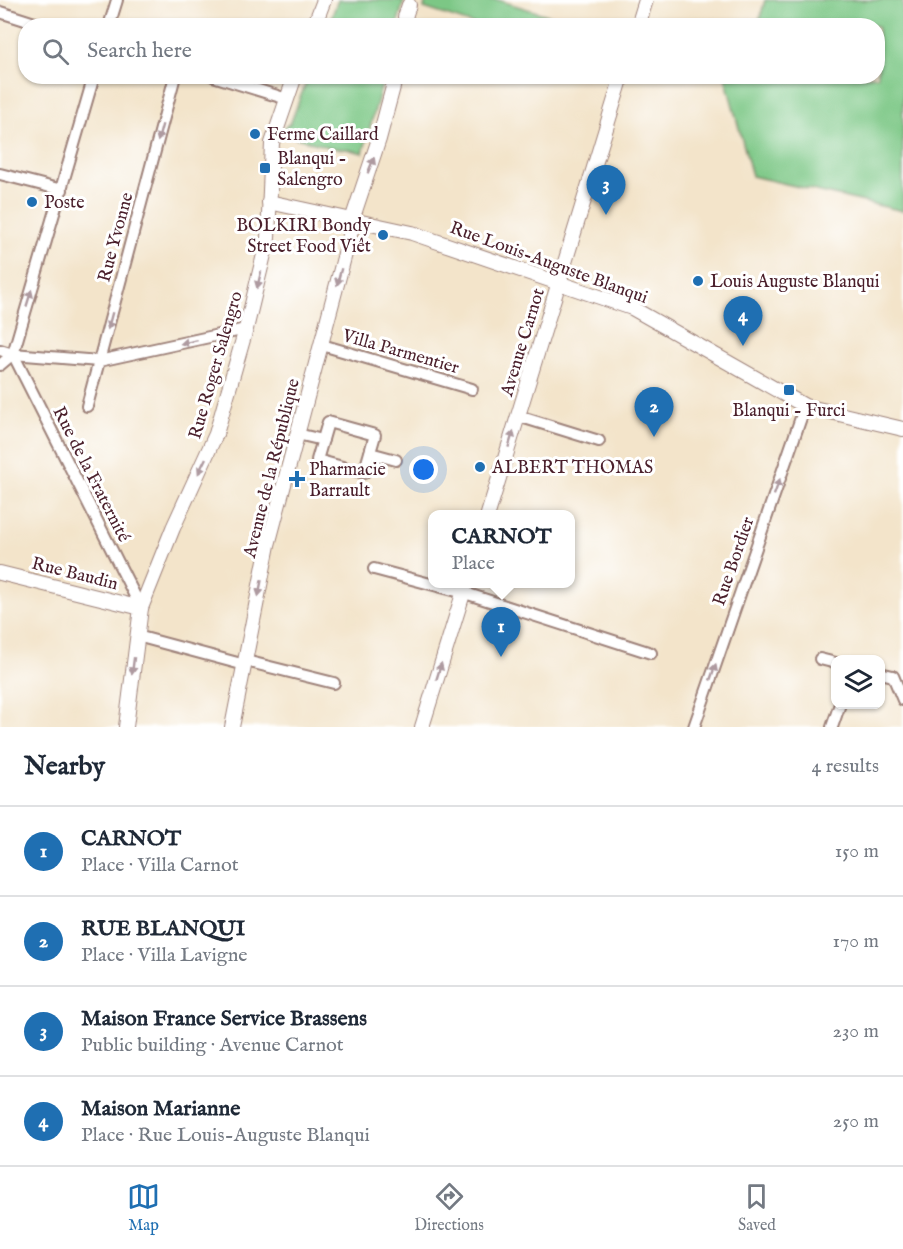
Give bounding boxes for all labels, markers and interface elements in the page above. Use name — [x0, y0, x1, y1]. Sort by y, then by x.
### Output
search box — [18, 18, 885, 84]
icon: search — [39, 35, 72, 68]
text: Search here — [87, 37, 192, 65]
one-way arrow — [155, 124, 164, 142]
place label: Ferme Caillard — [267, 124, 379, 147]
marker: Ferme Caillard — [248, 127, 262, 141]
place label: Blanqui - Salengro — [277, 148, 347, 192]
one-way arrow — [366, 155, 376, 173]
marker: Blanqui - Salengro — [258, 161, 272, 175]
pin: 3 — [586, 166, 626, 215]
street label: Rue Yvonne — [93, 190, 139, 285]
place label: Poste — [44, 192, 85, 215]
marker: Poste — [25, 195, 39, 209]
place label: BOLKIRI Bondy Street Food Viêt — [236, 215, 371, 259]
street label: Rue Louis-Auguste Blanqui — [446, 217, 651, 310]
marker: BOLKIRI Bondy Street Food Viêt — [376, 228, 390, 242]
one-way arrow — [334, 268, 344, 286]
one-way arrow — [253, 270, 263, 289]
place label: Louis Auguste Blanqui — [710, 271, 880, 294]
marker: Louis Auguste Blanqui — [691, 274, 705, 288]
street label: Avenue Carnot — [496, 286, 551, 400]
one-way arrow — [25, 289, 34, 307]
street label: Rue Roger Salengro — [184, 289, 249, 442]
pin: 4 — [724, 296, 762, 346]
one-way arrow — [104, 312, 114, 330]
street label: Villa Parmentier — [339, 325, 462, 380]
one-way arrow — [180, 338, 198, 348]
street label: Avenue de la République — [239, 376, 306, 561]
marker: Blanqui - Furci — [782, 383, 796, 397]
pin: 2 — [634, 388, 674, 437]
place label: Blanqui - Furci — [732, 400, 846, 423]
street label: Rue de la Fraternité — [47, 403, 135, 546]
one-way arrow — [507, 430, 517, 448]
your location — [409, 455, 438, 484]
one-way arrow — [197, 457, 206, 474]
place label: ALBERT THOMAS — [491, 457, 653, 480]
place label: Pharmacie Barrault — [309, 459, 386, 503]
marker: ALBERT THOMAS — [473, 460, 487, 474]
marker: Pharmacie Barrault — [290, 472, 304, 486]
one-way arrow — [772, 478, 782, 496]
popup — [428, 510, 575, 588]
street label: Rue Bordier — [708, 514, 760, 609]
text: CARNOT — [451, 523, 552, 551]
text: Place — [451, 551, 495, 576]
street label: Rue Baudin — [29, 553, 121, 596]
one-way arrow — [255, 579, 264, 598]
pin: 1 — [482, 608, 520, 657]
map controls — [831, 655, 885, 709]
button: layers — [831, 655, 885, 709]
one-way arrow — [129, 657, 138, 676]
one-way arrow — [435, 662, 444, 680]
one-way arrow — [708, 663, 718, 681]
text: Nearby — [24, 750, 105, 783]
text: 4 results — [812, 754, 879, 779]
text: CARNOT — [81, 825, 181, 853]
text: 1 — [40, 839, 47, 864]
text: 150 m — [835, 839, 879, 864]
text: Place · Villa Carnot — [81, 853, 239, 878]
text: RUE BLANQUI — [81, 915, 245, 943]
text: 2 — [39, 929, 48, 954]
text: 170 m — [833, 929, 879, 954]
text: Place · Villa Lavigne — [81, 943, 248, 968]
text: Maison France Service Brassens — [81, 1005, 367, 1033]
text: 3 — [40, 1019, 47, 1044]
text: 230 m — [833, 1019, 879, 1044]
text: Public building · Avenue Carnot — [81, 1033, 344, 1058]
text: Maison Marianne — [81, 1095, 240, 1123]
text: 4 — [39, 1109, 48, 1134]
text: 250 m — [833, 1109, 879, 1134]
text: Place · Rue Louis-Auguste Blanqui — [81, 1123, 370, 1148]
tab: Map — [127, 1180, 160, 1236]
tab: Directions — [414, 1180, 484, 1236]
tab: Saved — [738, 1180, 776, 1236]

